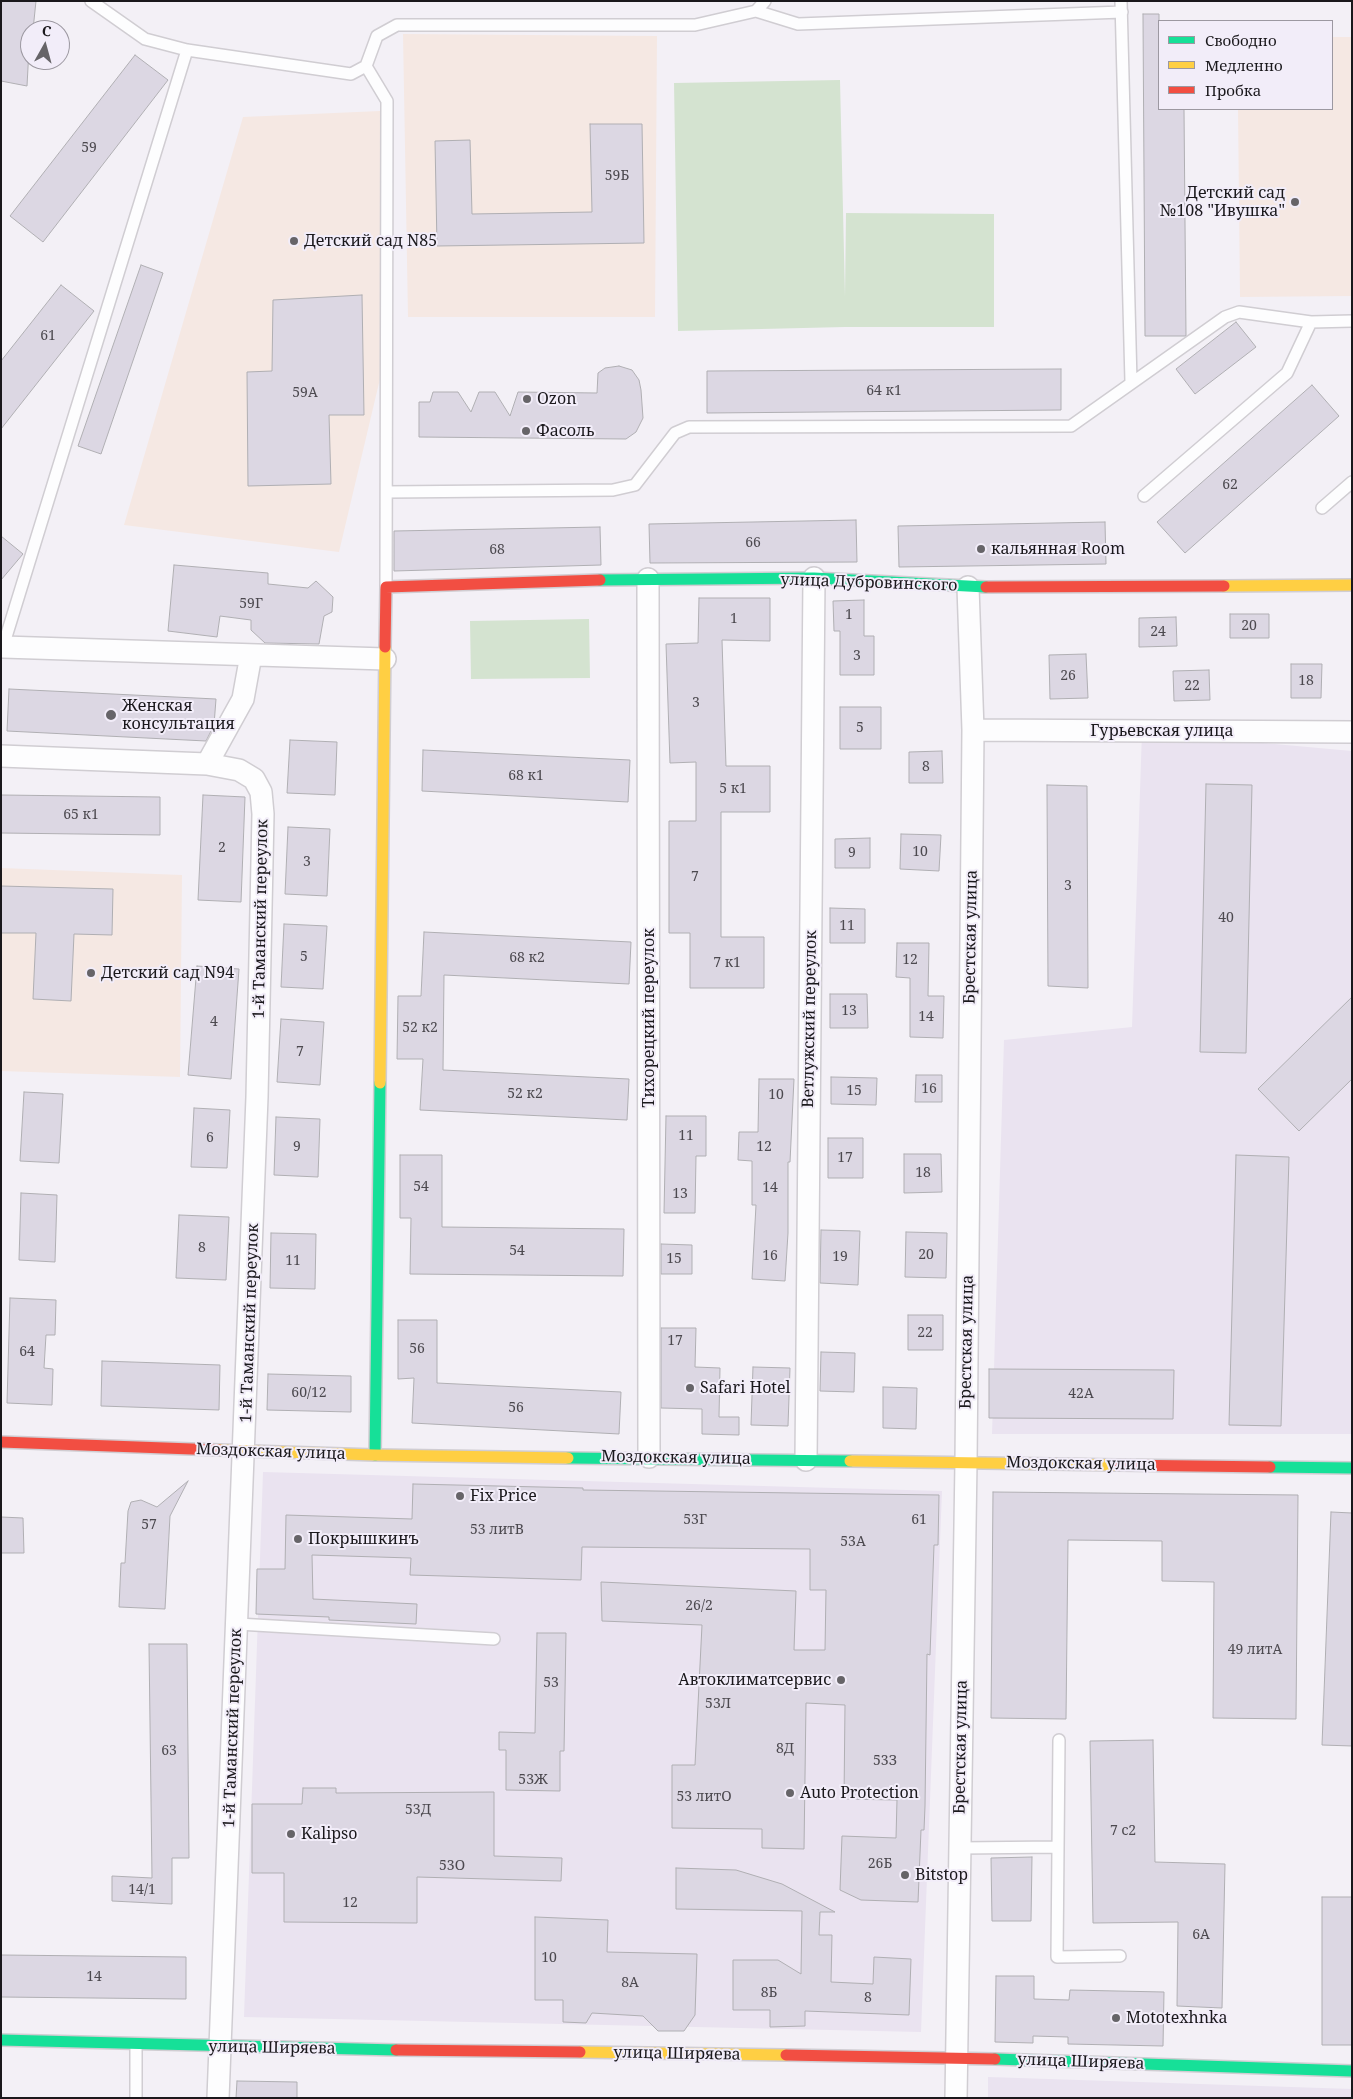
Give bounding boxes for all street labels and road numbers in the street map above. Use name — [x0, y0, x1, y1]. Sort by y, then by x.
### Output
street label: улица Дубровинского — [780, 570, 958, 596]
street label: Гурьевская улица — [1090, 721, 1234, 741]
street label: 1-й Таманский переулок — [250, 819, 272, 1019]
street label: Брестская улица — [960, 870, 982, 1004]
street label: Тихорецкий переулок — [639, 928, 659, 1108]
street label: Ветлужский переулок — [799, 930, 821, 1108]
street label: 1-й Таманский переулок — [237, 1223, 263, 1423]
street label: Брестская улица — [956, 1275, 978, 1409]
street label: Моздокская улица — [196, 1440, 346, 1464]
street label: Моздокская улица — [601, 1447, 751, 1469]
street label: Моздокская улица — [1006, 1453, 1156, 1475]
street label: 1-й Таманский переулок — [220, 1628, 246, 1828]
street label: Брестская улица — [950, 1680, 972, 1814]
street label: улица Ширяева — [208, 2037, 336, 2059]
street label: улица Ширяева — [613, 2043, 741, 2065]
street label: улица Ширяева — [1017, 2050, 1145, 2074]

